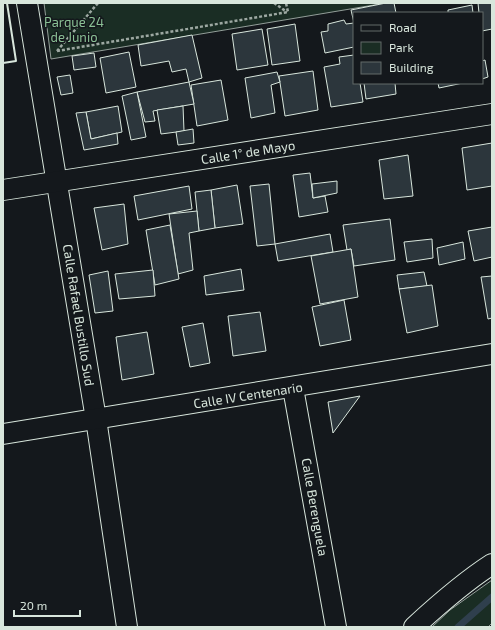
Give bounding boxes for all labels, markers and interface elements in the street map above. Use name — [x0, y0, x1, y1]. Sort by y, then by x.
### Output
legend — [353, 12, 483, 84]
park label: Parque 24 de Junio — [44, 14, 104, 45]
text: Road — [389, 20, 417, 34]
text: Park — [389, 40, 414, 54]
text: Building — [389, 60, 434, 74]
street label: Calle 1° de Mayo — [200, 137, 296, 167]
street label: Calle Rafael Bustillo Sud — [60, 243, 98, 387]
street label: Calle IV Centenario — [192, 378, 304, 412]
street label: Calle Berenguela — [298, 457, 332, 557]
scale bar — [14, 592, 80, 618]
text: 20 m — [20, 598, 47, 612]

